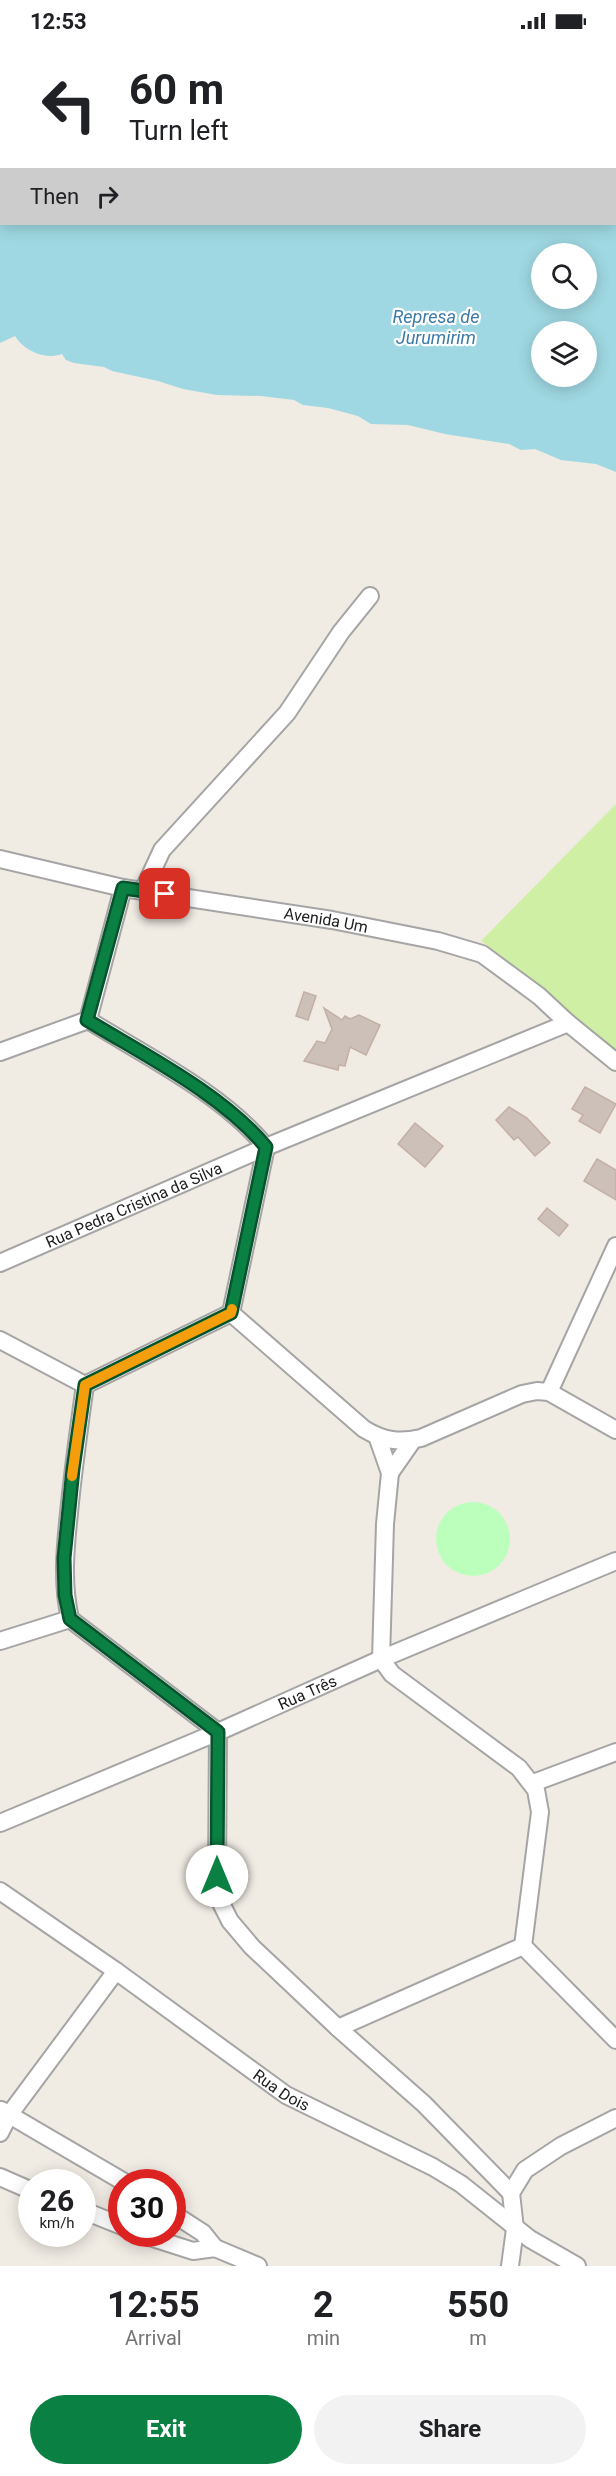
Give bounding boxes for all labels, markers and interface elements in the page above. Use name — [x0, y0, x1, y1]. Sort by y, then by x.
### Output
text: 12:53 — [30, 9, 87, 34]
text: 60 m — [129, 65, 224, 114]
icon: left — [30, 66, 108, 144]
text: Turn left — [129, 115, 229, 147]
icon: right — [91, 180, 124, 213]
text: Then — [30, 184, 79, 209]
map controls — [531, 243, 597, 387]
button: search — [531, 243, 597, 309]
water label: Represa de Jurumirim — [393, 306, 479, 348]
button: layers — [531, 321, 597, 387]
pin — [139, 868, 190, 919]
icon: arrive — [148, 877, 181, 910]
street label: Avenida Um — [283, 903, 370, 936]
street label: Rua Pedra Cristina da Silva — [43, 1158, 225, 1251]
street label: Rua Três — [275, 1671, 339, 1713]
position arrow — [185, 1844, 249, 1908]
street label: Rua Dois — [250, 2065, 313, 2115]
speed limit sign: 30 — [108, 2169, 186, 2247]
text: 26 — [40, 2183, 74, 2218]
text: km/h — [39, 2214, 75, 2232]
text: 12:55 — [107, 2284, 200, 2326]
text: 2 — [313, 2284, 334, 2326]
text: 550 — [447, 2284, 509, 2326]
text: Arrival — [125, 2326, 182, 2350]
text: min — [307, 2326, 340, 2350]
text: m — [469, 2326, 487, 2350]
button: Exit — [30, 2395, 302, 2464]
button: Share — [314, 2395, 586, 2464]

